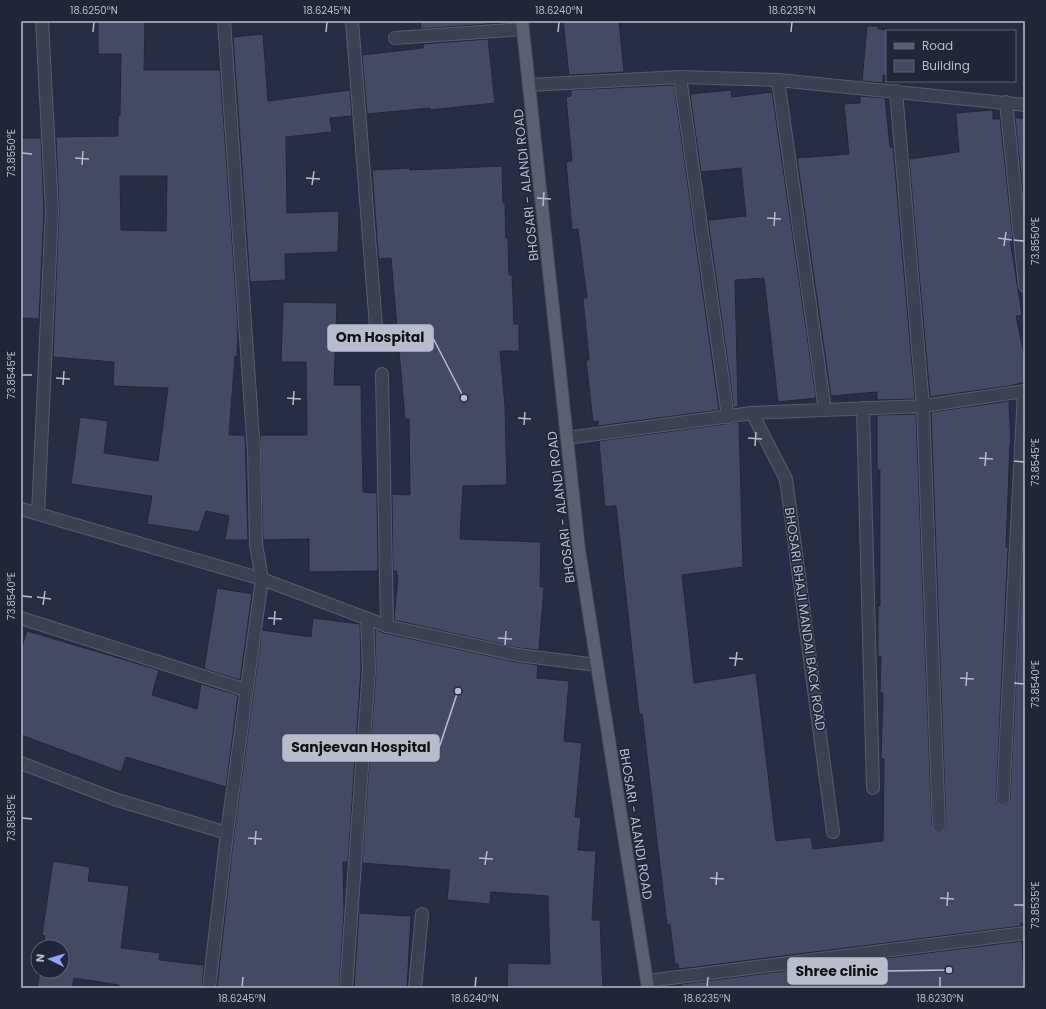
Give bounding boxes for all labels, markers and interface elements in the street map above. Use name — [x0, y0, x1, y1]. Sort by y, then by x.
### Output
text: 18.6250°N — [70, 3, 118, 18]
text: 18.6245°N — [303, 3, 351, 18]
text: 18.6240°N — [535, 3, 583, 18]
text: 18.6235°N — [768, 3, 816, 18]
legend — [886, 30, 1016, 82]
text: Road — [922, 37, 953, 54]
text: Building — [922, 57, 970, 74]
street label: BHOSARI - ALANDI ROAD — [509, 108, 543, 262]
text: 73.8550°E — [4, 129, 19, 177]
text: 73.8550°E — [1028, 217, 1043, 265]
callout: Om Hospital — [328, 325, 433, 351]
text: Om Hospital — [336, 327, 424, 347]
text: 73.8545°E — [4, 351, 19, 399]
street label: BHOSARI - ALANDI ROAD — [542, 430, 580, 584]
text: 73.8545°E — [1028, 438, 1043, 486]
street label: BHOSARI BHAJI MANDAI BACK ROAD — [780, 506, 830, 732]
text: 73.8540°E — [4, 572, 19, 620]
text: 73.8540°E — [1028, 660, 1043, 708]
callout: Sanjeevan Hospital — [283, 735, 439, 761]
text: Sanjeevan Hospital — [291, 737, 431, 757]
street label: BHOSARI - ALANDI ROAD — [615, 747, 657, 901]
text: 73.8535°E — [4, 794, 19, 842]
text: 73.8535°E — [1028, 881, 1043, 929]
north arrow — [30, 939, 70, 979]
text: N — [32, 953, 48, 963]
callout: Shree clinic — [788, 958, 887, 984]
text: Shree clinic — [795, 961, 879, 981]
text: 18.6245°N — [218, 991, 266, 1006]
text: 18.6240°N — [451, 991, 499, 1006]
text: 18.6235°N — [683, 991, 731, 1006]
text: 18.6230°N — [916, 991, 964, 1006]

